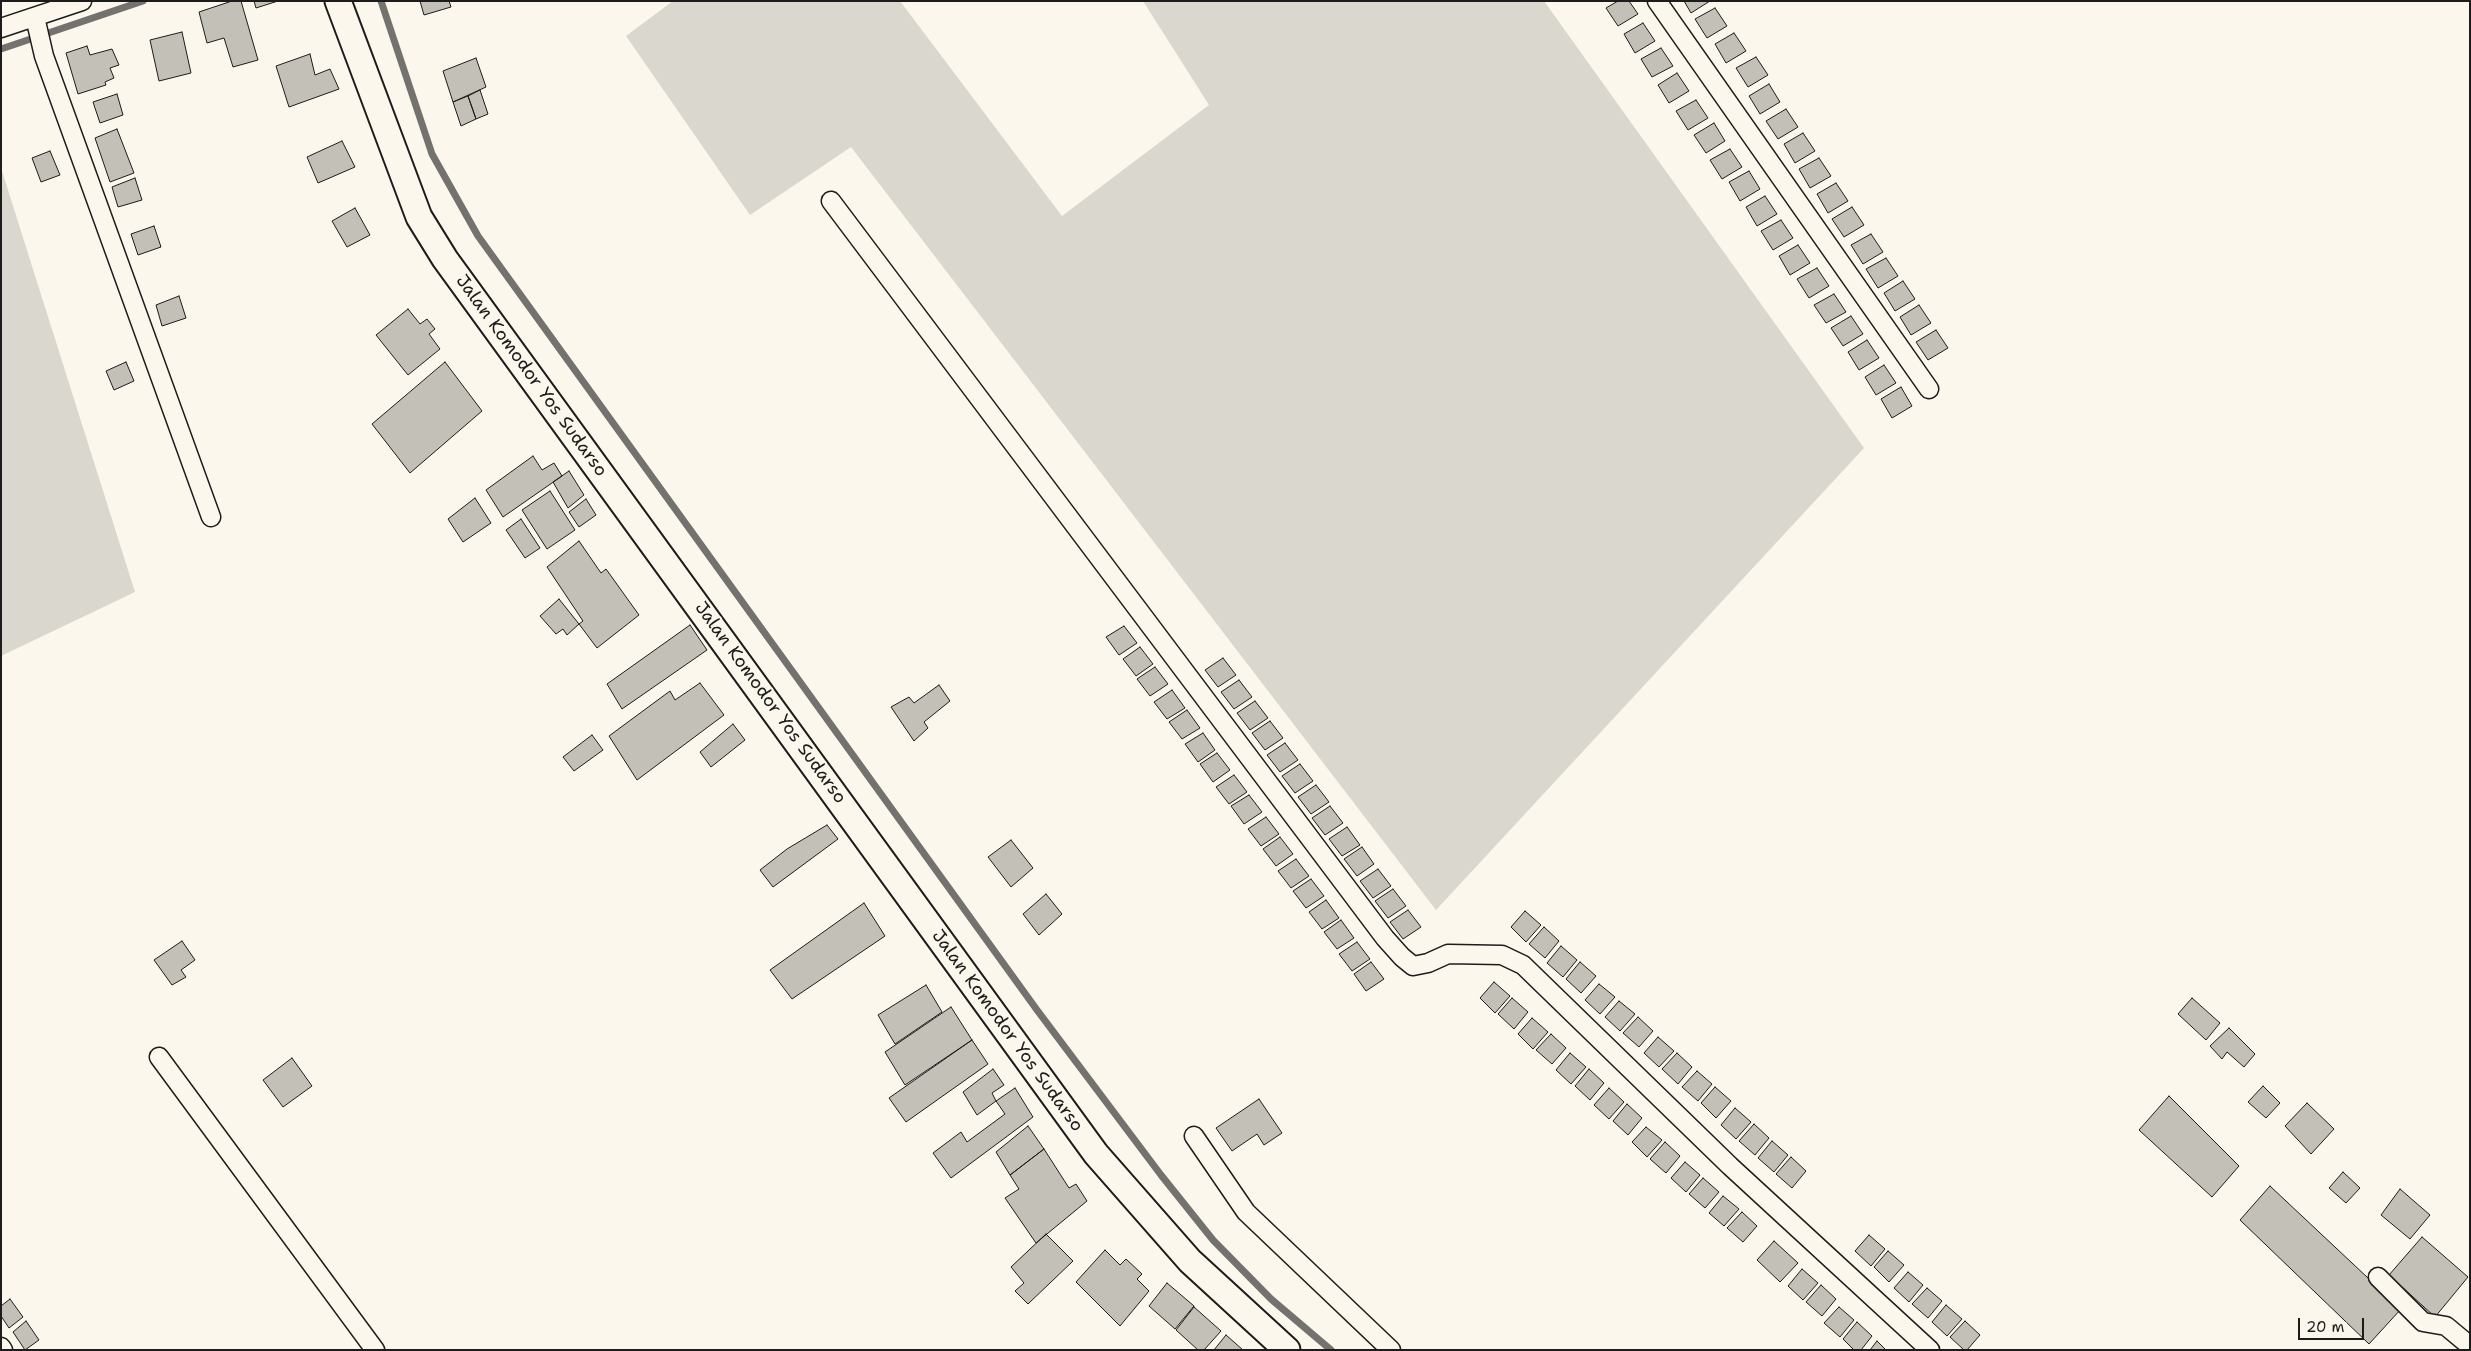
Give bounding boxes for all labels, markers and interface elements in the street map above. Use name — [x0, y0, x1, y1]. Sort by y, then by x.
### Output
street label: Jalan Komodor Yos Sudarso — [450, 271, 612, 481]
street label: Jalan Komodor Yos Sudarso — [689, 598, 851, 808]
street label: Jalan Komodor Yos Sudarso — [926, 926, 1088, 1136]
scale bar — [2301, 1308, 2367, 1340]
text: 20 m — [2306, 1317, 2345, 1337]

